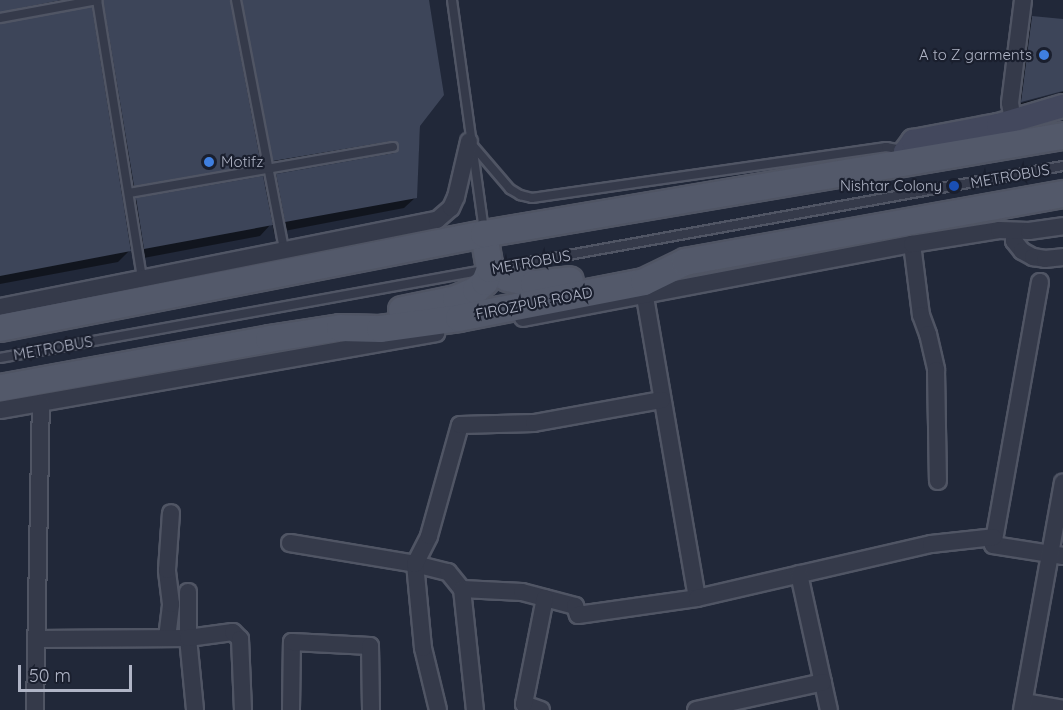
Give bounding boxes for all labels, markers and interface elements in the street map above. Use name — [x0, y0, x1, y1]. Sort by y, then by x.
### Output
place label: A to Z garments — [919, 46, 1032, 64]
marker: A to Z garments — [1037, 48, 1051, 62]
place label: Motifz — [221, 153, 263, 171]
marker: Motifz — [202, 155, 216, 169]
street label: METROBUS — [969, 160, 1051, 192]
place label: Nishtar Colony — [840, 177, 942, 195]
marker: Nishtar Colony — [947, 179, 961, 193]
street label: METROBUS — [490, 246, 572, 278]
street label: FIROZPUR ROAD — [474, 283, 594, 323]
street label: METROBUS — [12, 332, 94, 364]
scale bar — [21, 653, 135, 691]
text: 50 m — [29, 664, 71, 687]

